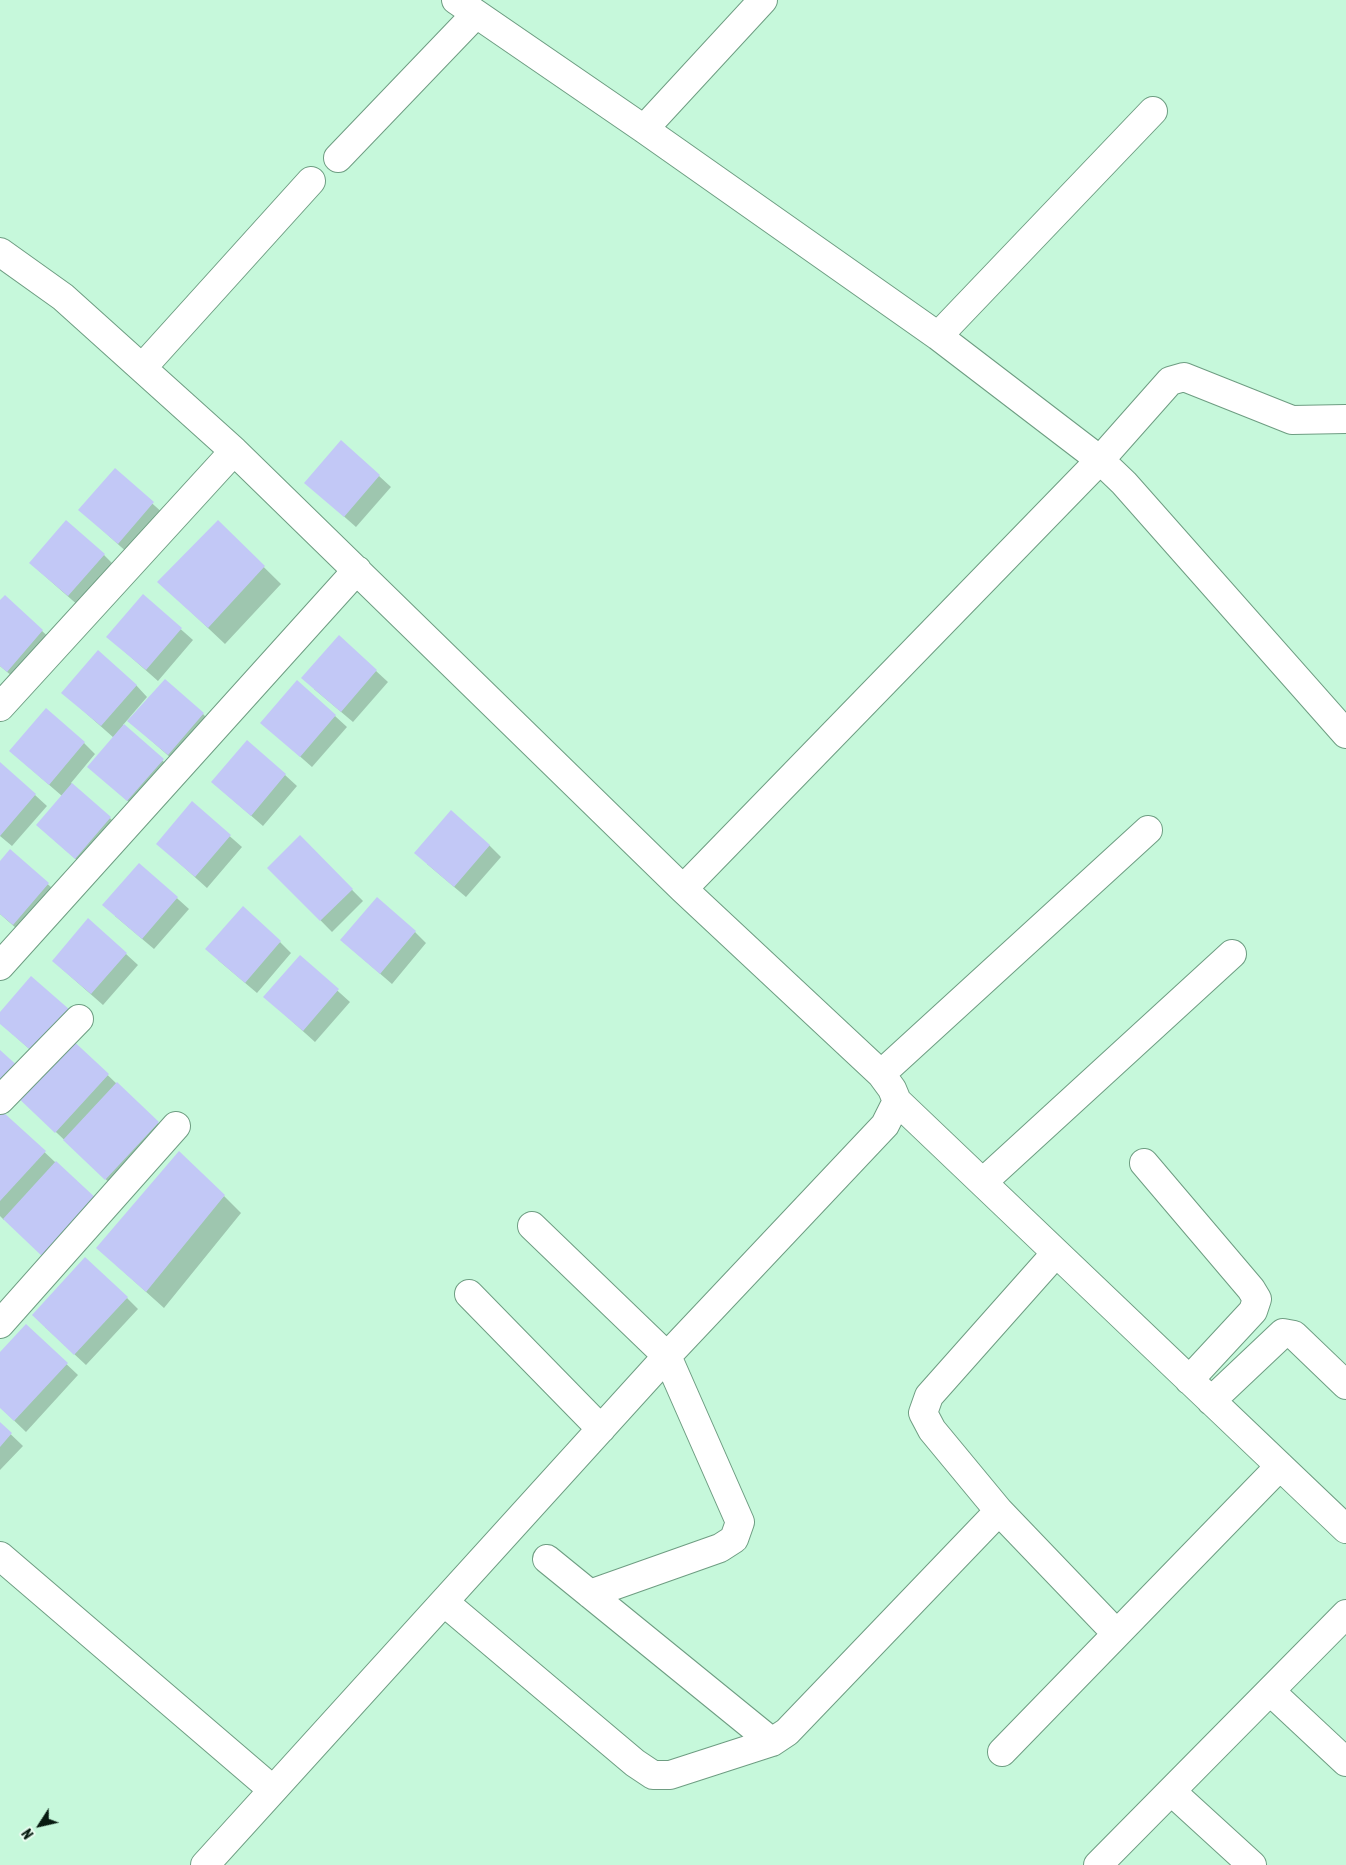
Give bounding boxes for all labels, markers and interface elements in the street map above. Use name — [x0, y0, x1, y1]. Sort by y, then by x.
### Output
north arrow — [15, 1800, 65, 1850]
text: N — [19, 1826, 37, 1842]

